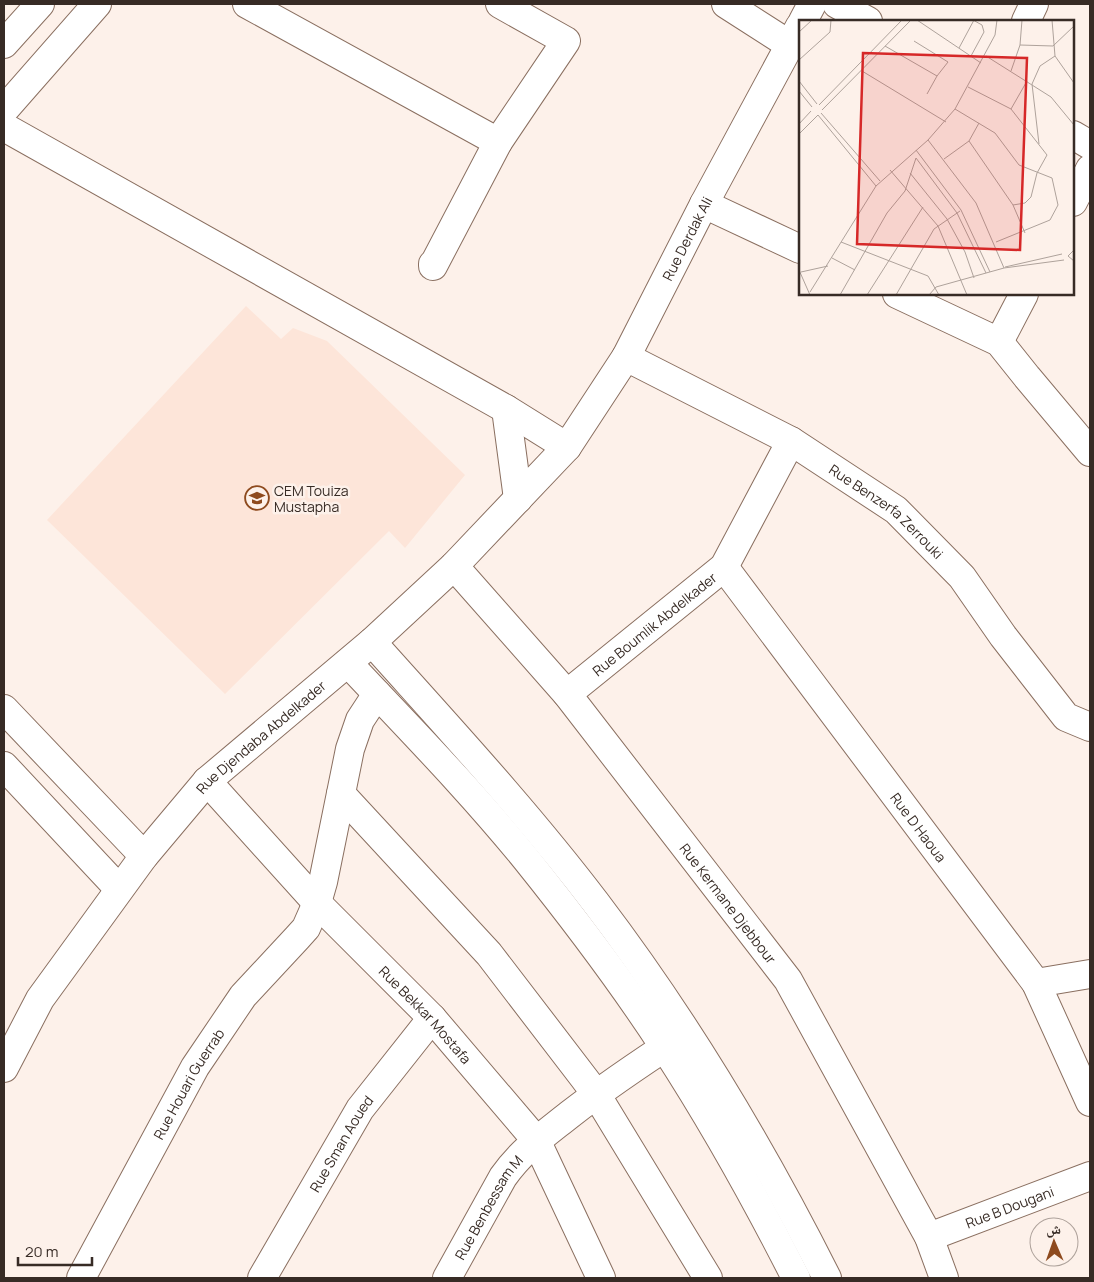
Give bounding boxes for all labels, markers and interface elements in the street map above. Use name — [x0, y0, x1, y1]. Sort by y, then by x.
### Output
inset map — [799, 20, 1074, 295]
street label: Rue Derdak Ali — [657, 193, 716, 284]
street label: Rue Benzerfa Zerrouki — [826, 459, 948, 562]
place label: CEM Touiza Mustapha — [274, 481, 348, 516]
school or university icon: CEM Touiza Mustapha — [244, 485, 270, 511]
street label: Rue Boumlik Abdelkader — [588, 568, 720, 680]
street label: Rue Djendaba Abdelkader — [191, 676, 329, 797]
street label: Rue D Haoua — [887, 788, 951, 866]
street label: Rue Kermane Djebbour — [676, 839, 781, 967]
street label: Rue Bekkar Mostafa — [375, 961, 476, 1068]
street label: Rue Houari Guerrab — [148, 1024, 228, 1142]
street label: Rue Sman Aoued — [305, 1091, 377, 1195]
street label: Rue Benbessam M — [450, 1151, 526, 1263]
street label: Rue B Dougani — [962, 1181, 1056, 1232]
north arrow — [1029, 1217, 1079, 1267]
text: ش — [1046, 1219, 1061, 1238]
scale bar — [18, 1234, 91, 1266]
text: 20 m — [25, 1241, 58, 1262]

